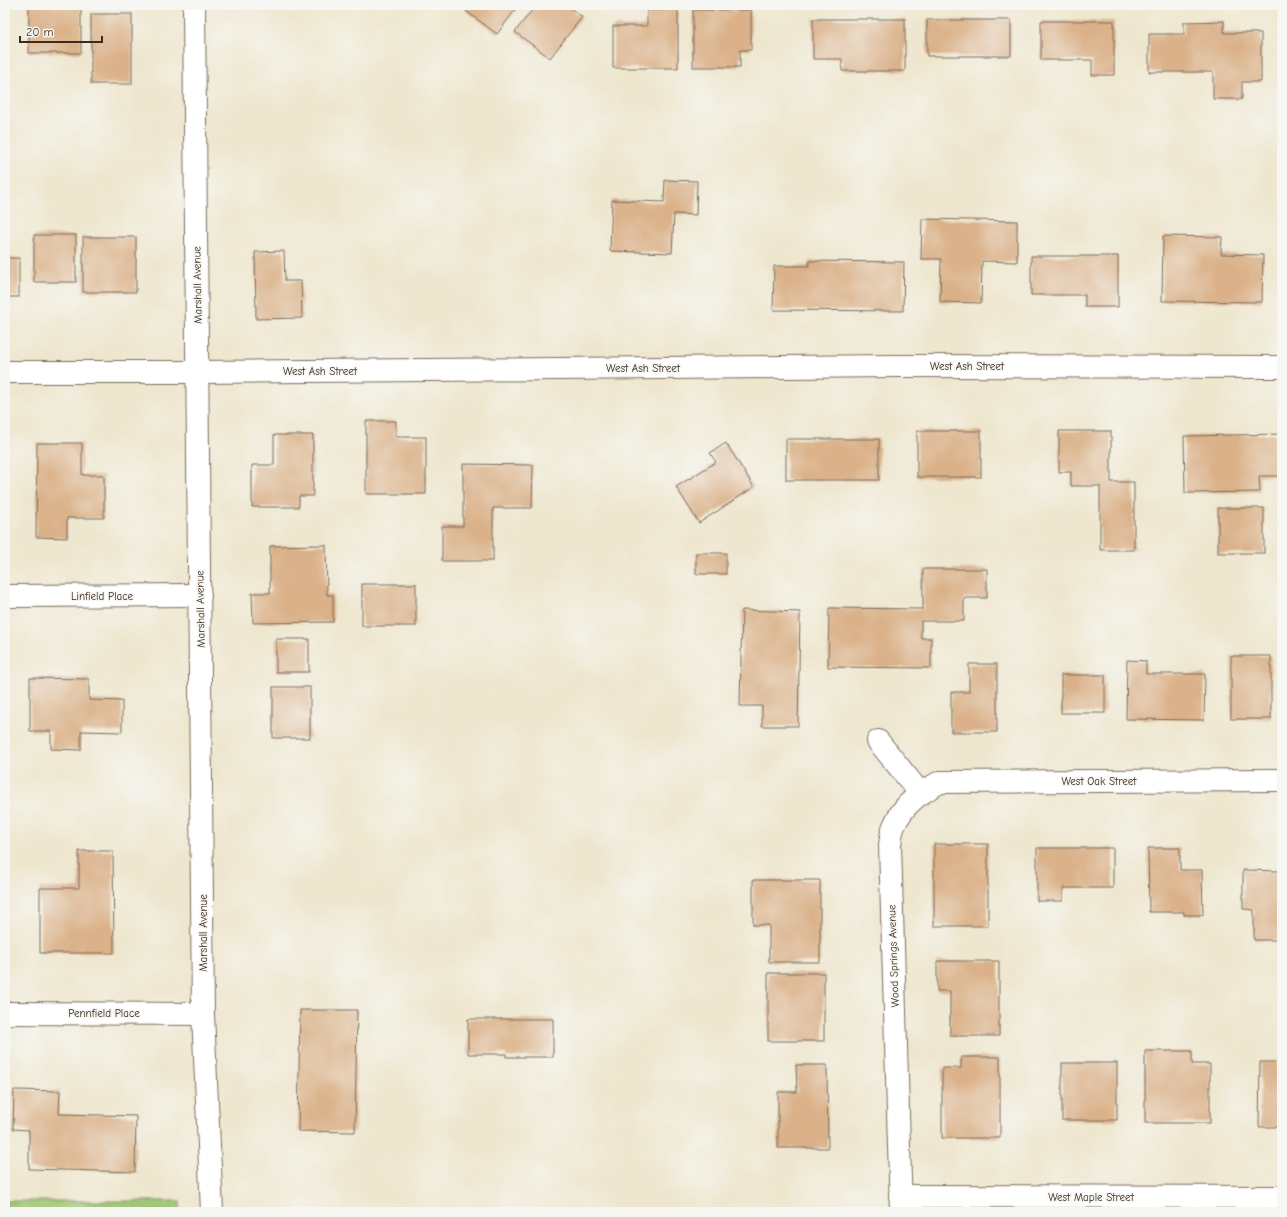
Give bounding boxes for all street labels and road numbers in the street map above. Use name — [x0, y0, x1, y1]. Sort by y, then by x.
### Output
street label: Marshall Avenue — [190, 246, 205, 324]
street label: West Ash Street — [930, 360, 1005, 373]
street label: West Ash Street — [606, 362, 681, 375]
street label: West Ash Street — [283, 365, 358, 378]
street label: Marshall Avenue — [193, 570, 208, 648]
street label: Linfield Place — [71, 590, 134, 603]
street label: West Oak Street — [1062, 775, 1137, 788]
street label: Marshall Avenue — [197, 894, 210, 972]
street label: Wood Springs Avenue — [885, 904, 902, 1008]
street label: Pennfield Place — [68, 1007, 140, 1020]
street label: West Maple Street — [1048, 1191, 1135, 1204]

